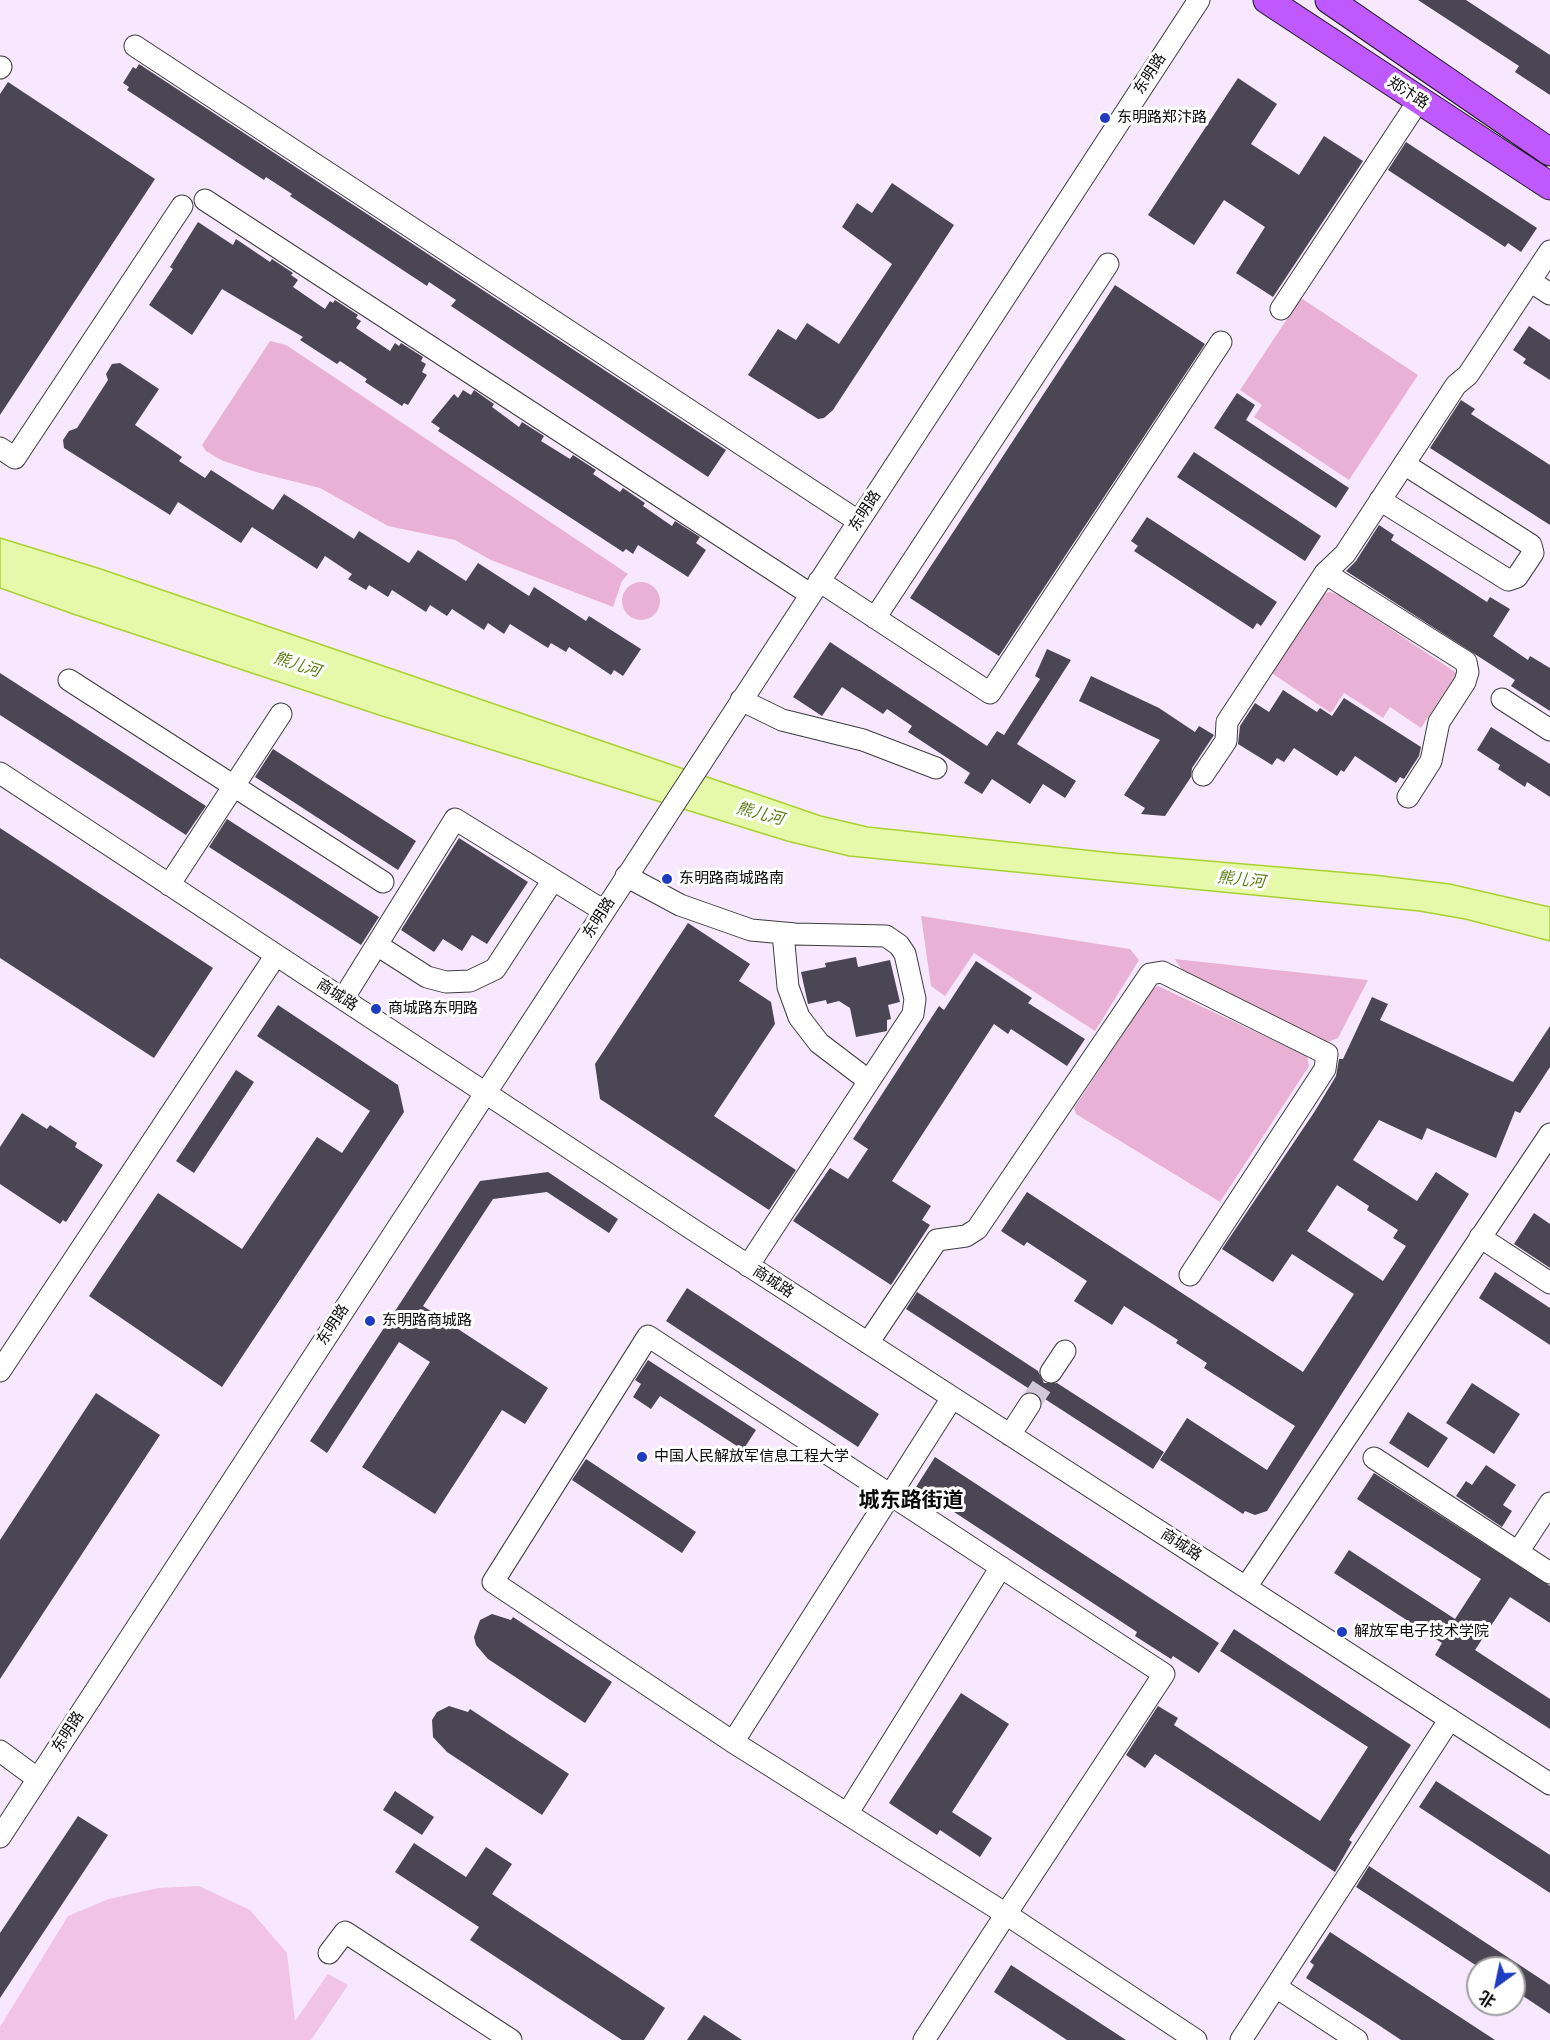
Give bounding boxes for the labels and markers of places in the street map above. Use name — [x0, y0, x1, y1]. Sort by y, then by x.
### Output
place label: 东明路郑汴路 — [1117, 109, 1207, 127]
marker: 东明路郑汴路 — [1098, 111, 1112, 125]
place label: 东明路商城路南 — [679, 870, 784, 888]
marker: 东明路商城路南 — [660, 872, 674, 886]
place label: 商城路东明路 — [388, 1000, 478, 1018]
marker: 商城路东明路 — [369, 1002, 383, 1016]
place label: 东明路商城路 — [382, 1312, 472, 1330]
marker: 东明路商城路 — [363, 1314, 377, 1328]
place label: 中国人民解放军信息工程大学 — [654, 1448, 849, 1466]
marker: 中国人民解放军信息工程大学 — [635, 1450, 649, 1464]
place label: 解放军电子技术学院 — [1354, 1623, 1489, 1641]
marker: 解放军电子技术学院 — [1335, 1625, 1349, 1639]

